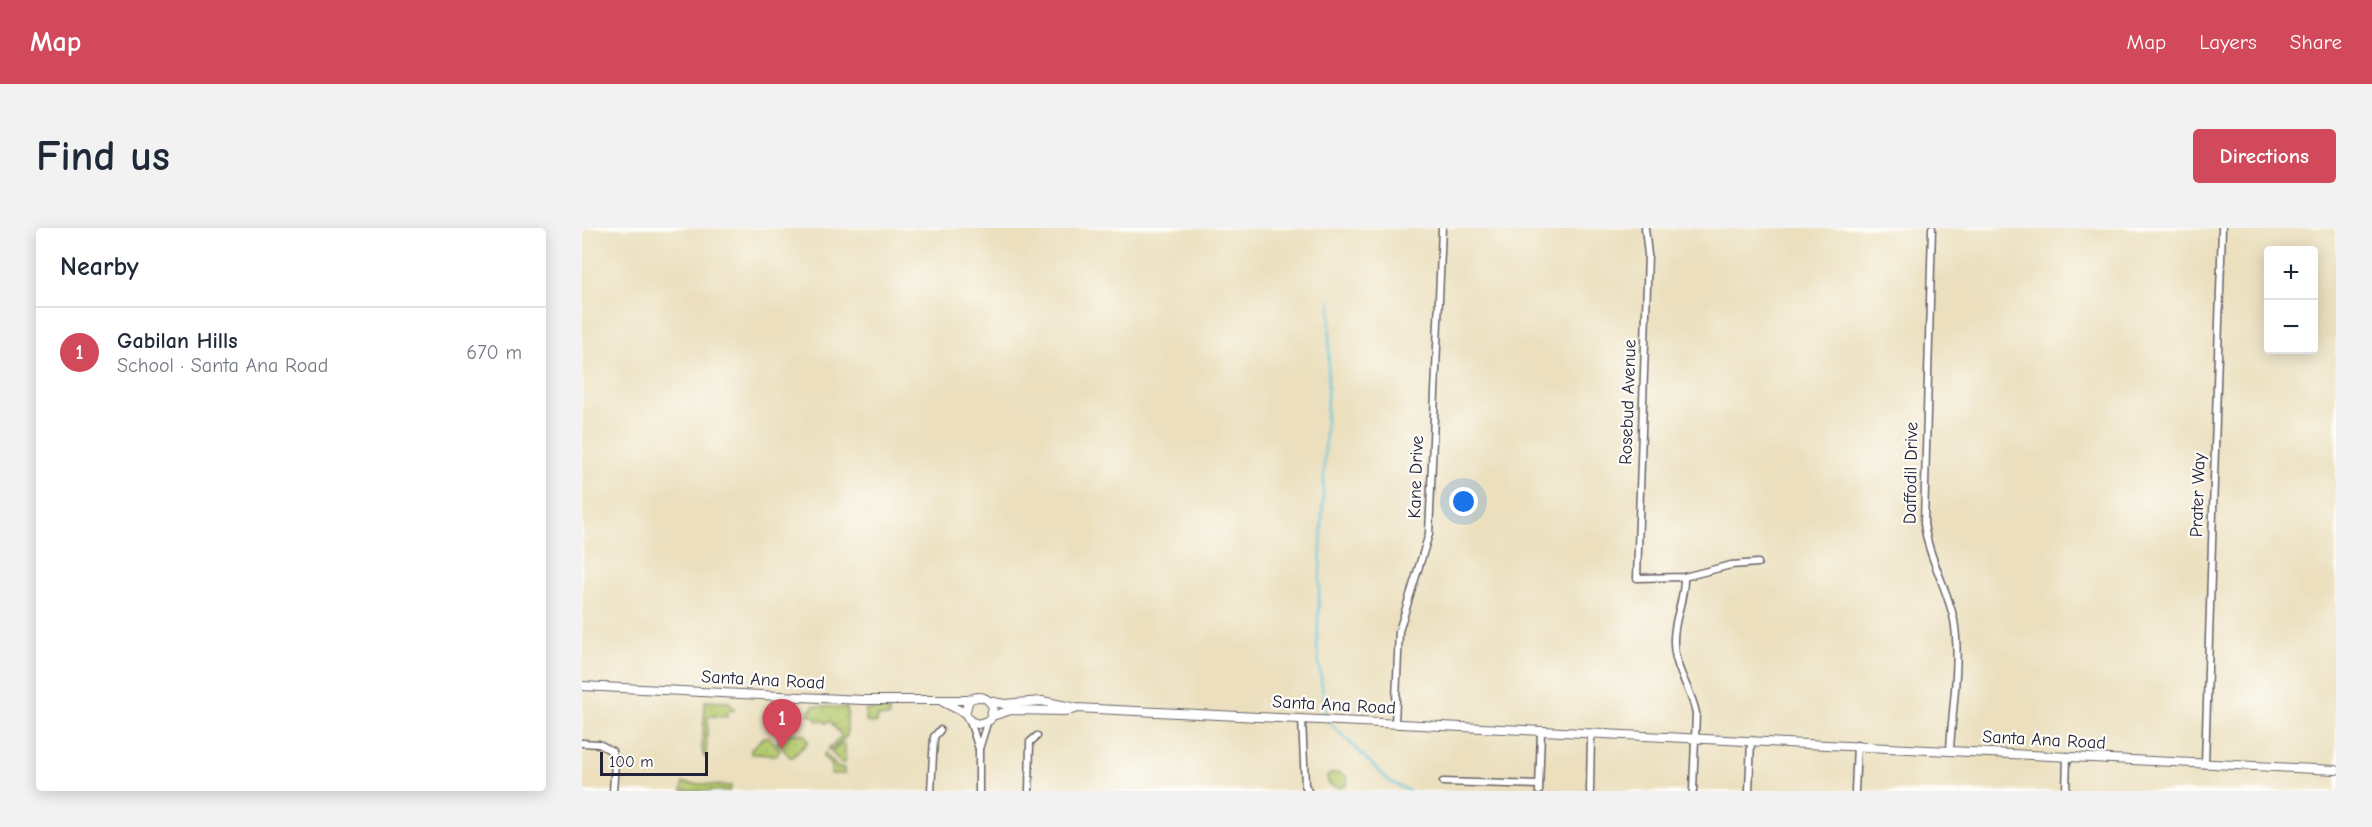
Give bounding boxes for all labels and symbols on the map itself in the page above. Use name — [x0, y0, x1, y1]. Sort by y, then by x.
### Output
street label: Rosebud Avenue — [1615, 339, 1641, 465]
street label: Daffodil Drive — [1900, 422, 1922, 524]
street label: Kane Drive — [1404, 435, 1428, 519]
street label: Prater Way — [2186, 451, 2210, 538]
your location — [1449, 487, 1478, 516]
street label: Santa Ana Road — [701, 666, 825, 694]
street label: Santa Ana Road — [1272, 691, 1396, 719]
pin: 1 — [762, 700, 802, 749]
street label: Santa Ana Road — [1982, 726, 2106, 754]
scale bar — [600, 749, 708, 776]

